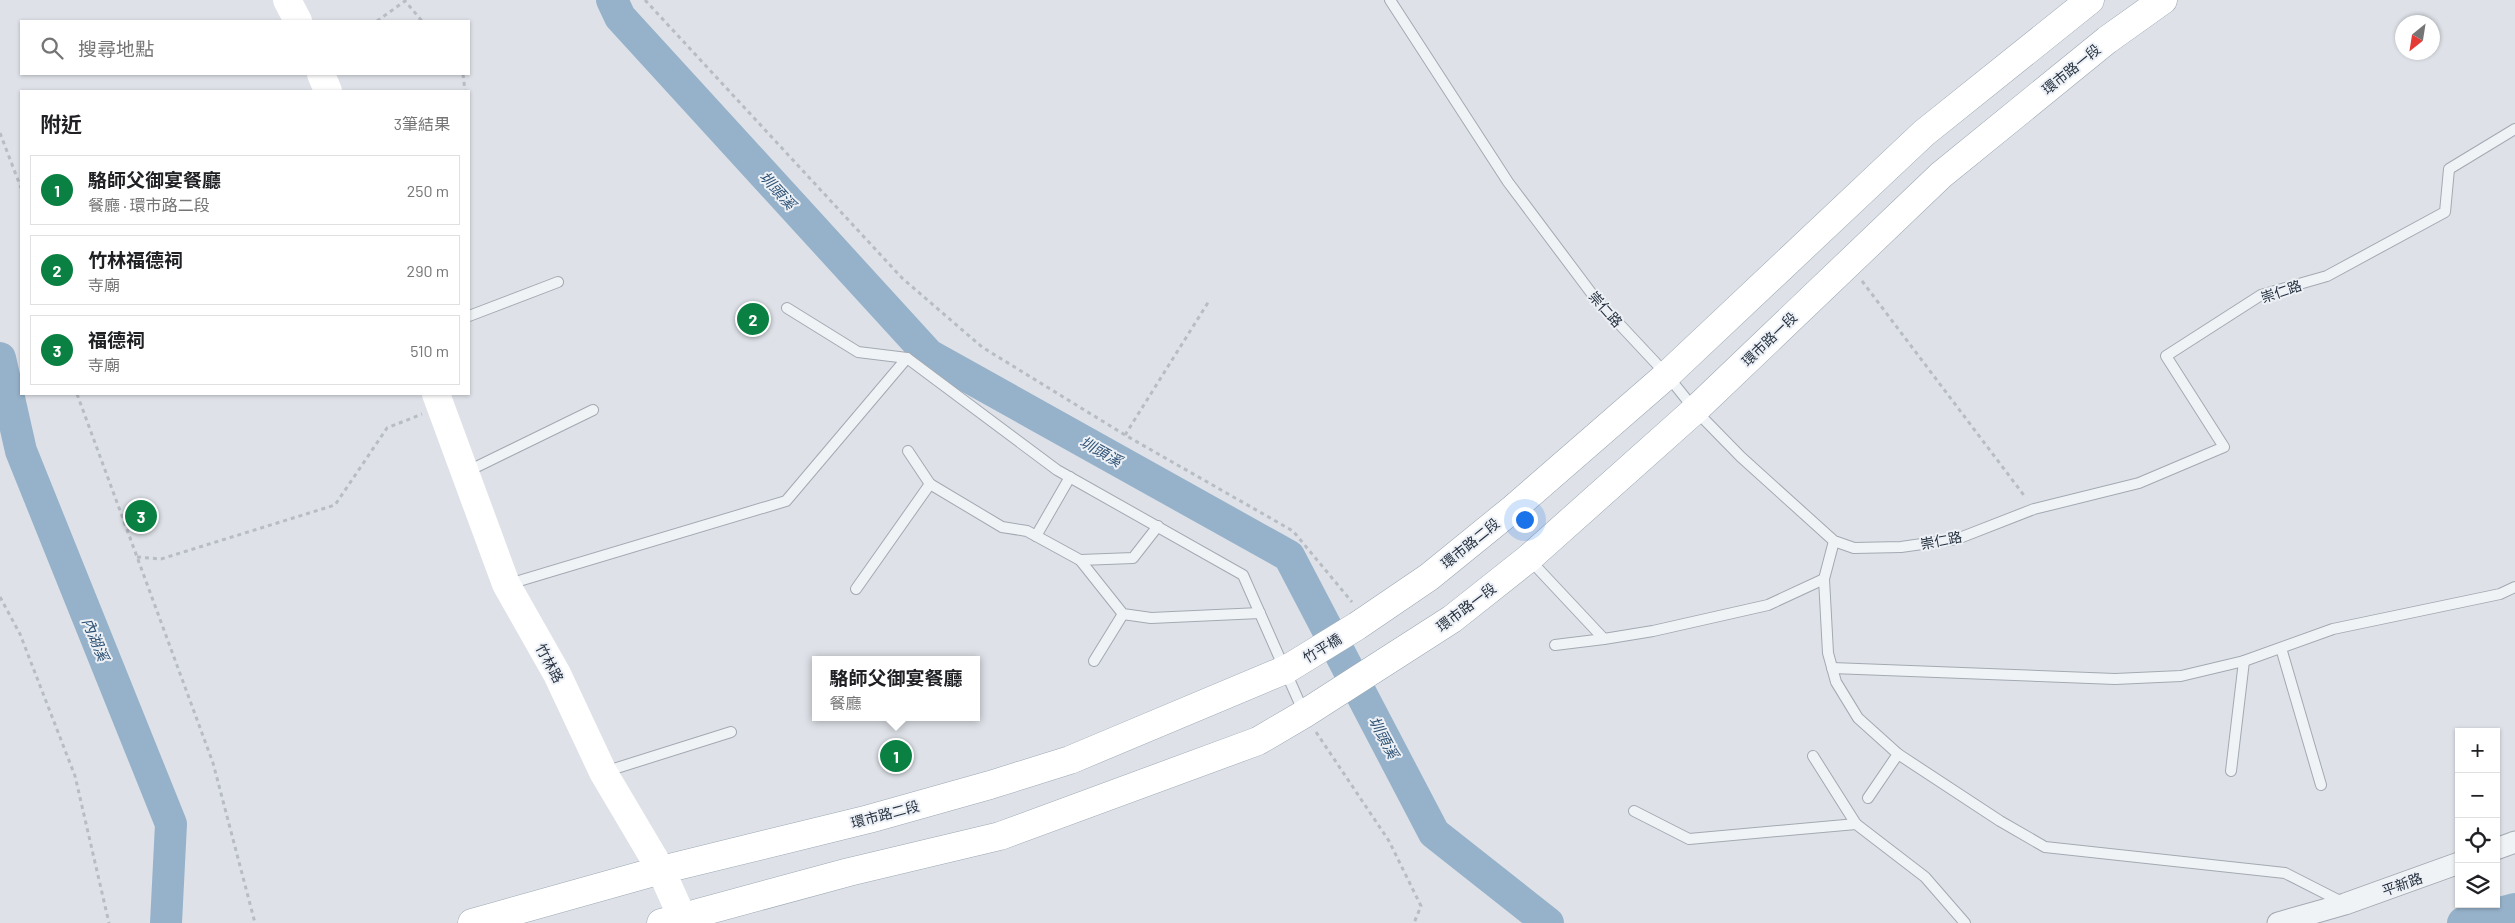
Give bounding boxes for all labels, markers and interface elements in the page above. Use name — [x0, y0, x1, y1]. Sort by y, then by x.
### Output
north arrow — [2395, 15, 2440, 60]
search box — [20, 20, 470, 75]
icon: search — [38, 34, 66, 62]
text: 搜尋地點 — [78, 37, 154, 60]
street label: 環市路一段 — [2038, 40, 2104, 98]
text: 附近 — [40, 111, 82, 136]
text: 3筆結果 — [394, 114, 450, 133]
water label: 圳頭溪 — [756, 167, 801, 214]
text: 駱師父御宴餐廳 — [88, 168, 221, 191]
text: 1 — [54, 181, 60, 200]
text: 250 m — [407, 181, 449, 200]
text: 餐廳 · 環市路二段 — [88, 195, 210, 214]
text: 竹林福德祠 — [88, 248, 183, 271]
text: 2 — [53, 261, 61, 280]
text: 290 m — [407, 261, 449, 280]
text: 寺廟 — [88, 275, 120, 294]
street label: 崇仁路 — [2258, 276, 2304, 306]
street label: 崇仁路 — [1586, 288, 1626, 330]
pin: 2 — [737, 300, 769, 338]
street label: 環市路一段 — [1738, 309, 1800, 369]
text: 福德祠 — [88, 328, 145, 351]
text: 3 — [53, 341, 61, 360]
text: 510 m — [410, 341, 449, 360]
text: 寺廟 — [88, 355, 120, 374]
water label: 圳頭溪 — [1077, 432, 1127, 471]
pin: 3 — [125, 497, 157, 535]
your location — [1512, 507, 1538, 533]
street label: 環市路二段 — [1437, 514, 1503, 572]
street label: 崇仁路 — [1919, 528, 1963, 552]
street label: 環市路一段 — [1433, 579, 1499, 635]
water label: 內湖溪 — [79, 615, 114, 665]
street label: 竹平橋 — [1300, 630, 1344, 666]
street label: 竹林路 — [533, 640, 567, 686]
popup — [812, 656, 980, 721]
text: 駱師父御宴餐廳 — [829, 666, 963, 689]
text: 餐廳 — [829, 693, 862, 712]
water label: 圳頭溪 — [1365, 713, 1403, 763]
map controls — [2455, 728, 2500, 908]
button: + — [2455, 728, 2500, 773]
pin: 1 — [880, 737, 912, 775]
button: − — [2455, 773, 2500, 818]
street label: 環市路二段 — [849, 797, 921, 831]
button: locate — [2455, 818, 2500, 863]
button: layers — [2455, 863, 2500, 908]
street label: 平新路 — [2379, 869, 2425, 899]

